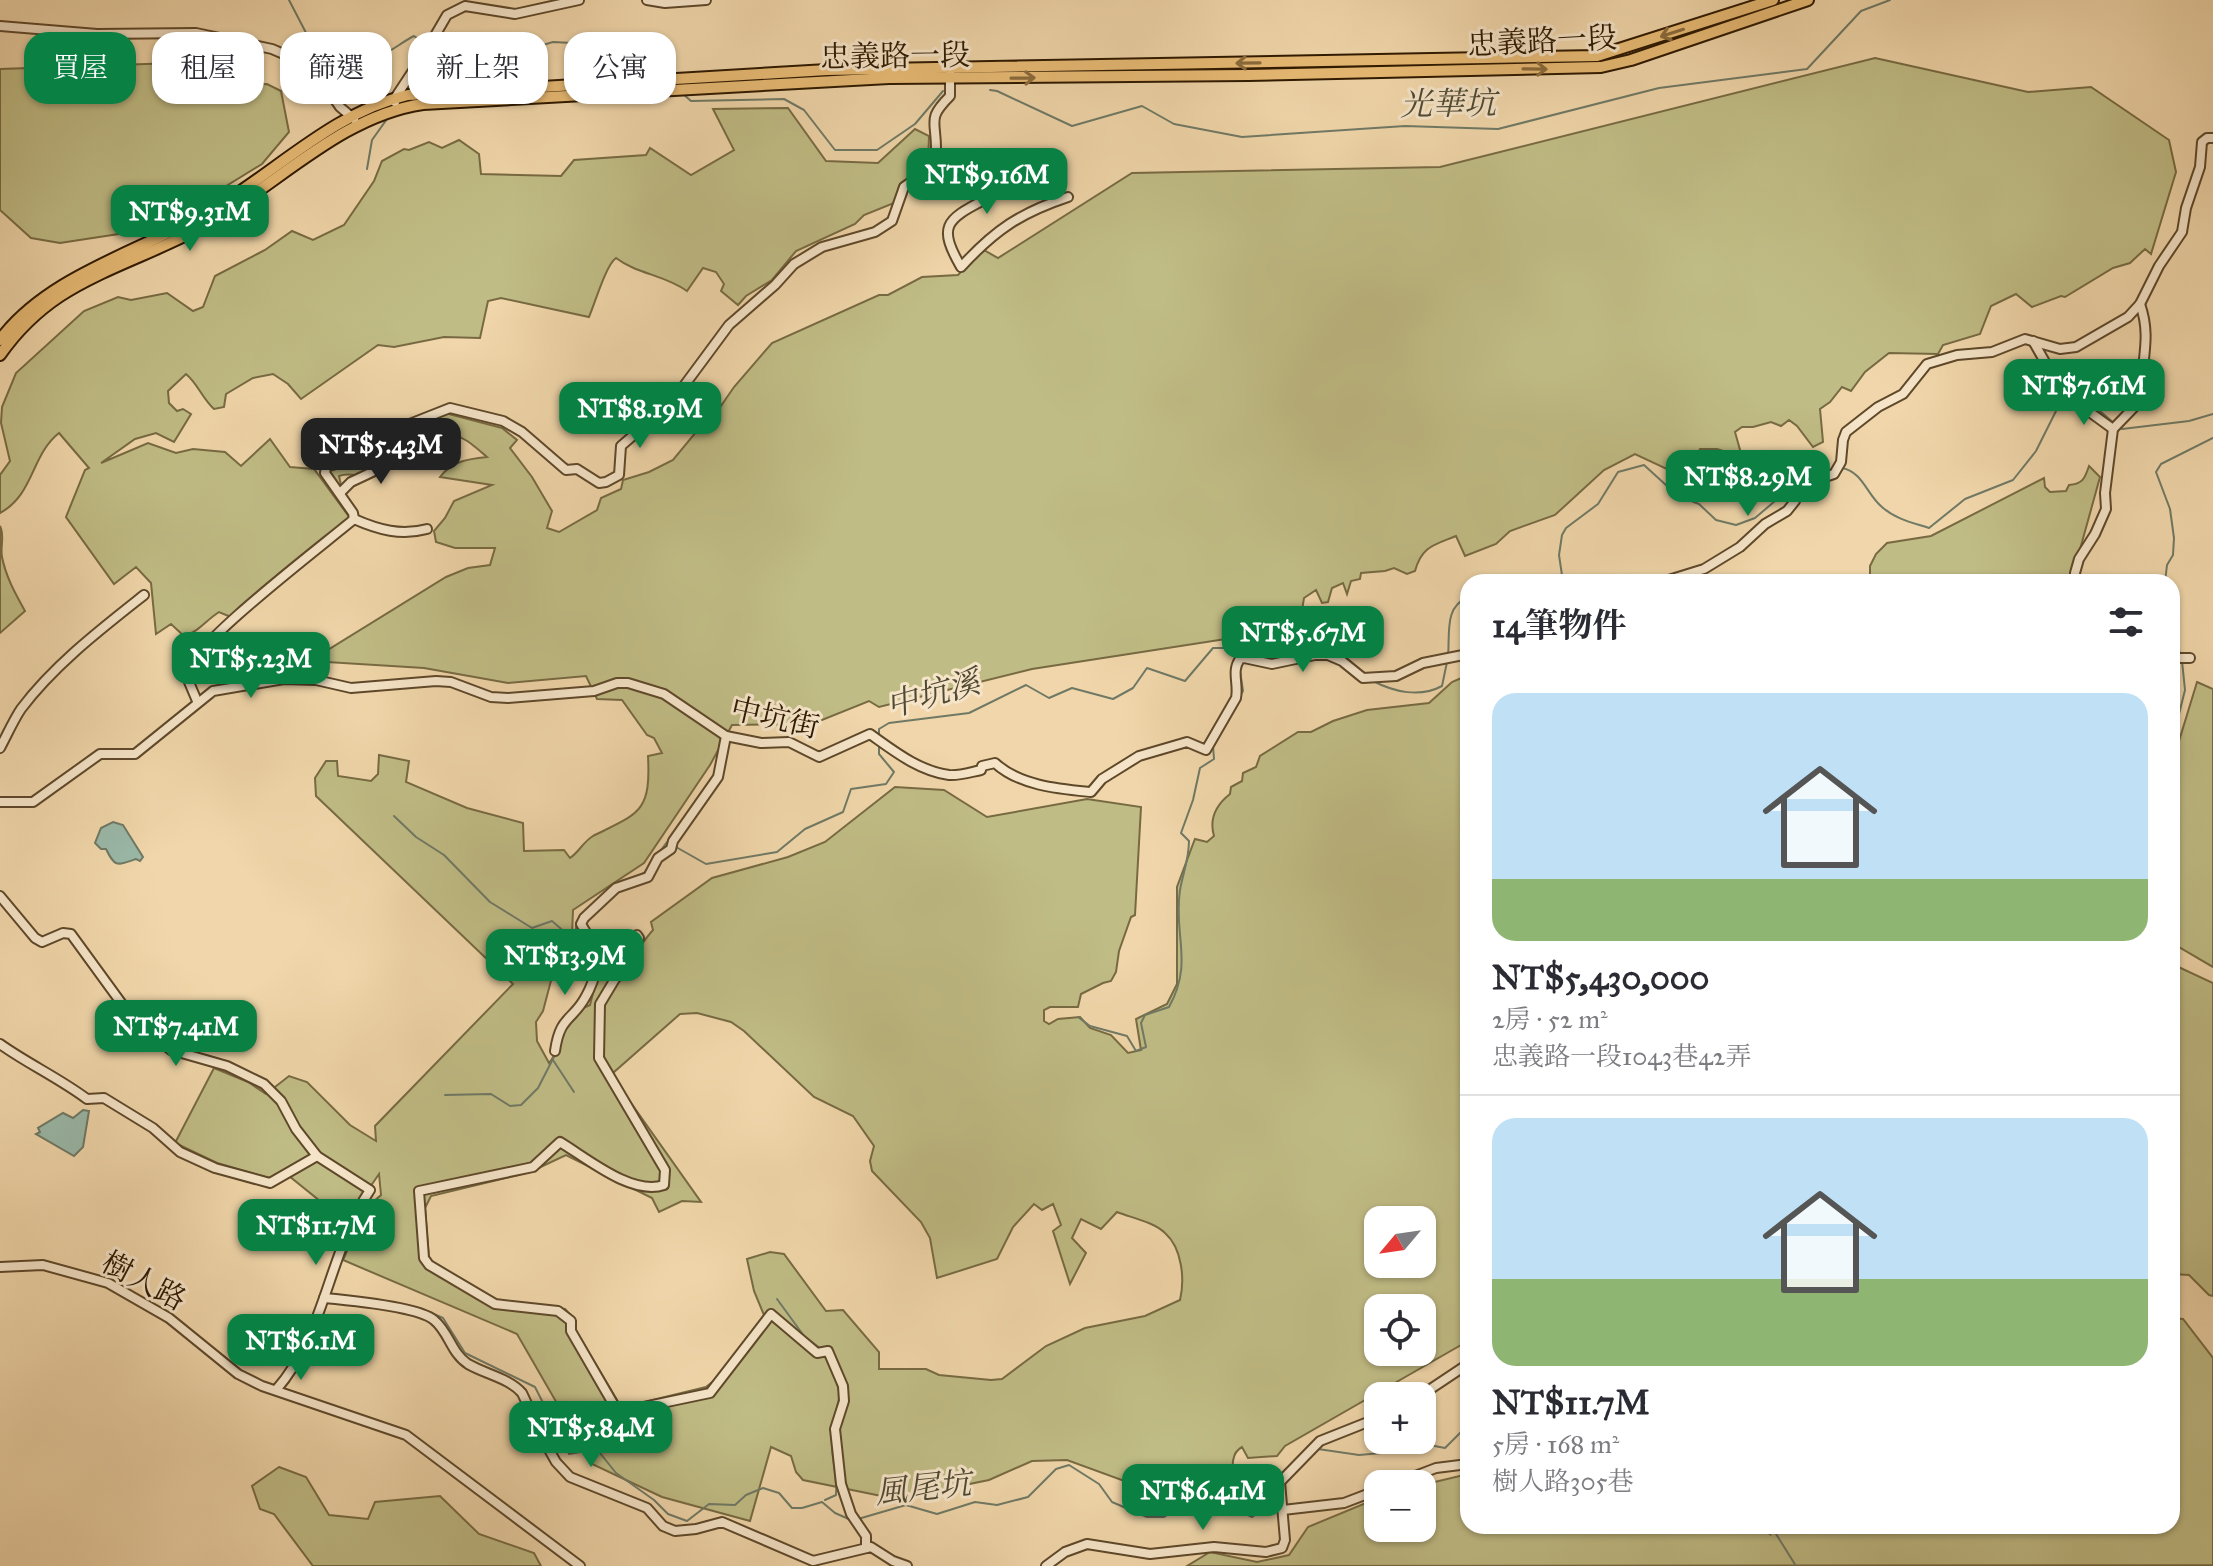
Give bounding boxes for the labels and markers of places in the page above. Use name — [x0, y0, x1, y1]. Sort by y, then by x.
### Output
pin: NT$9.16M — [904, 148, 1070, 216]
pin: NT$9.31M — [107, 185, 273, 253]
pin: NT$7.61M — [2001, 359, 2167, 427]
pin: NT$8.19M — [557, 382, 723, 450]
pin: NT$5.43M — [298, 418, 464, 486]
pin: NT$8.29M — [1665, 450, 1831, 518]
pin: NT$5.67M — [1220, 606, 1386, 674]
pin: NT$5.23M — [168, 632, 334, 700]
pin: NT$13.9M — [482, 929, 648, 997]
pin: NT$7.41M — [93, 1000, 259, 1068]
pin: NT$11.7M — [233, 1199, 399, 1267]
pin: NT$6.1M — [227, 1314, 375, 1382]
pin: NT$5.84M — [508, 1401, 674, 1469]
pin: NT$6.41M — [1120, 1464, 1286, 1532]

